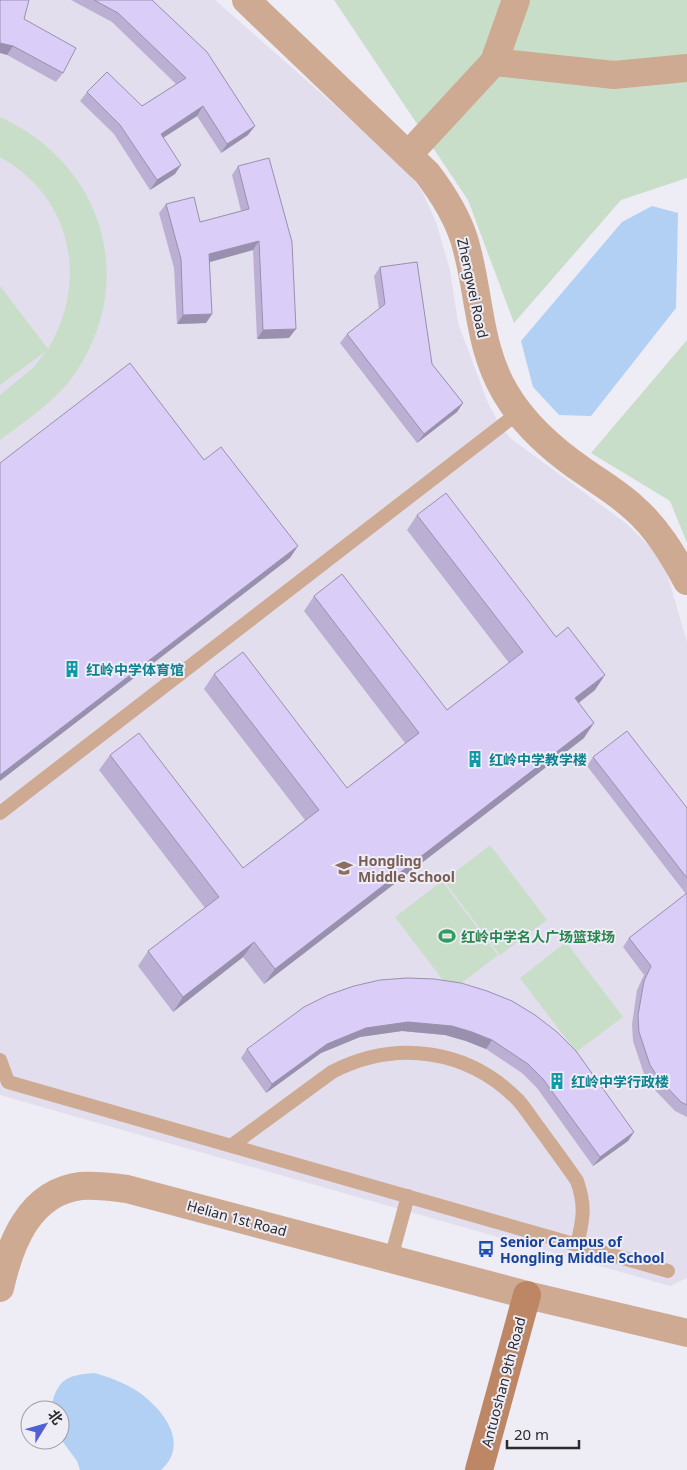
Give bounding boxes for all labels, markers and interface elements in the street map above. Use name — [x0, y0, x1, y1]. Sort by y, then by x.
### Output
street label: Zhengwei Road — [453, 236, 493, 340]
building icon: 红岭中学体育馆 — [62, 659, 82, 679]
place label: 红岭中学体育馆 — [86, 660, 184, 679]
building icon: 红岭中学教学楼 — [465, 749, 485, 769]
place label: 红岭中学教学楼 — [489, 750, 587, 769]
place label: Hongling Middle School — [358, 851, 455, 886]
school or university icon: Hongling Middle School — [334, 858, 354, 878]
sports icon: 红岭中学名人广场篮球场 — [437, 926, 457, 946]
place label: 红岭中学名人广场篮球场 — [461, 927, 615, 946]
building icon: 红岭中学行政楼 — [547, 1071, 567, 1091]
place label: 红岭中学行政楼 — [571, 1072, 669, 1091]
street label: Helian 1st Road — [185, 1196, 289, 1240]
place label: Senior Campus of Hongling Middle School — [500, 1232, 664, 1267]
bus stop icon: Senior Campus of Hongling Middle School — [476, 1239, 496, 1259]
street label: Antuoshan 9th Road — [476, 1315, 530, 1449]
north arrow — [20, 1400, 70, 1450]
text: 北 — [44, 1406, 68, 1428]
scale bar — [507, 1418, 580, 1450]
text: 20 m — [514, 1424, 549, 1444]

